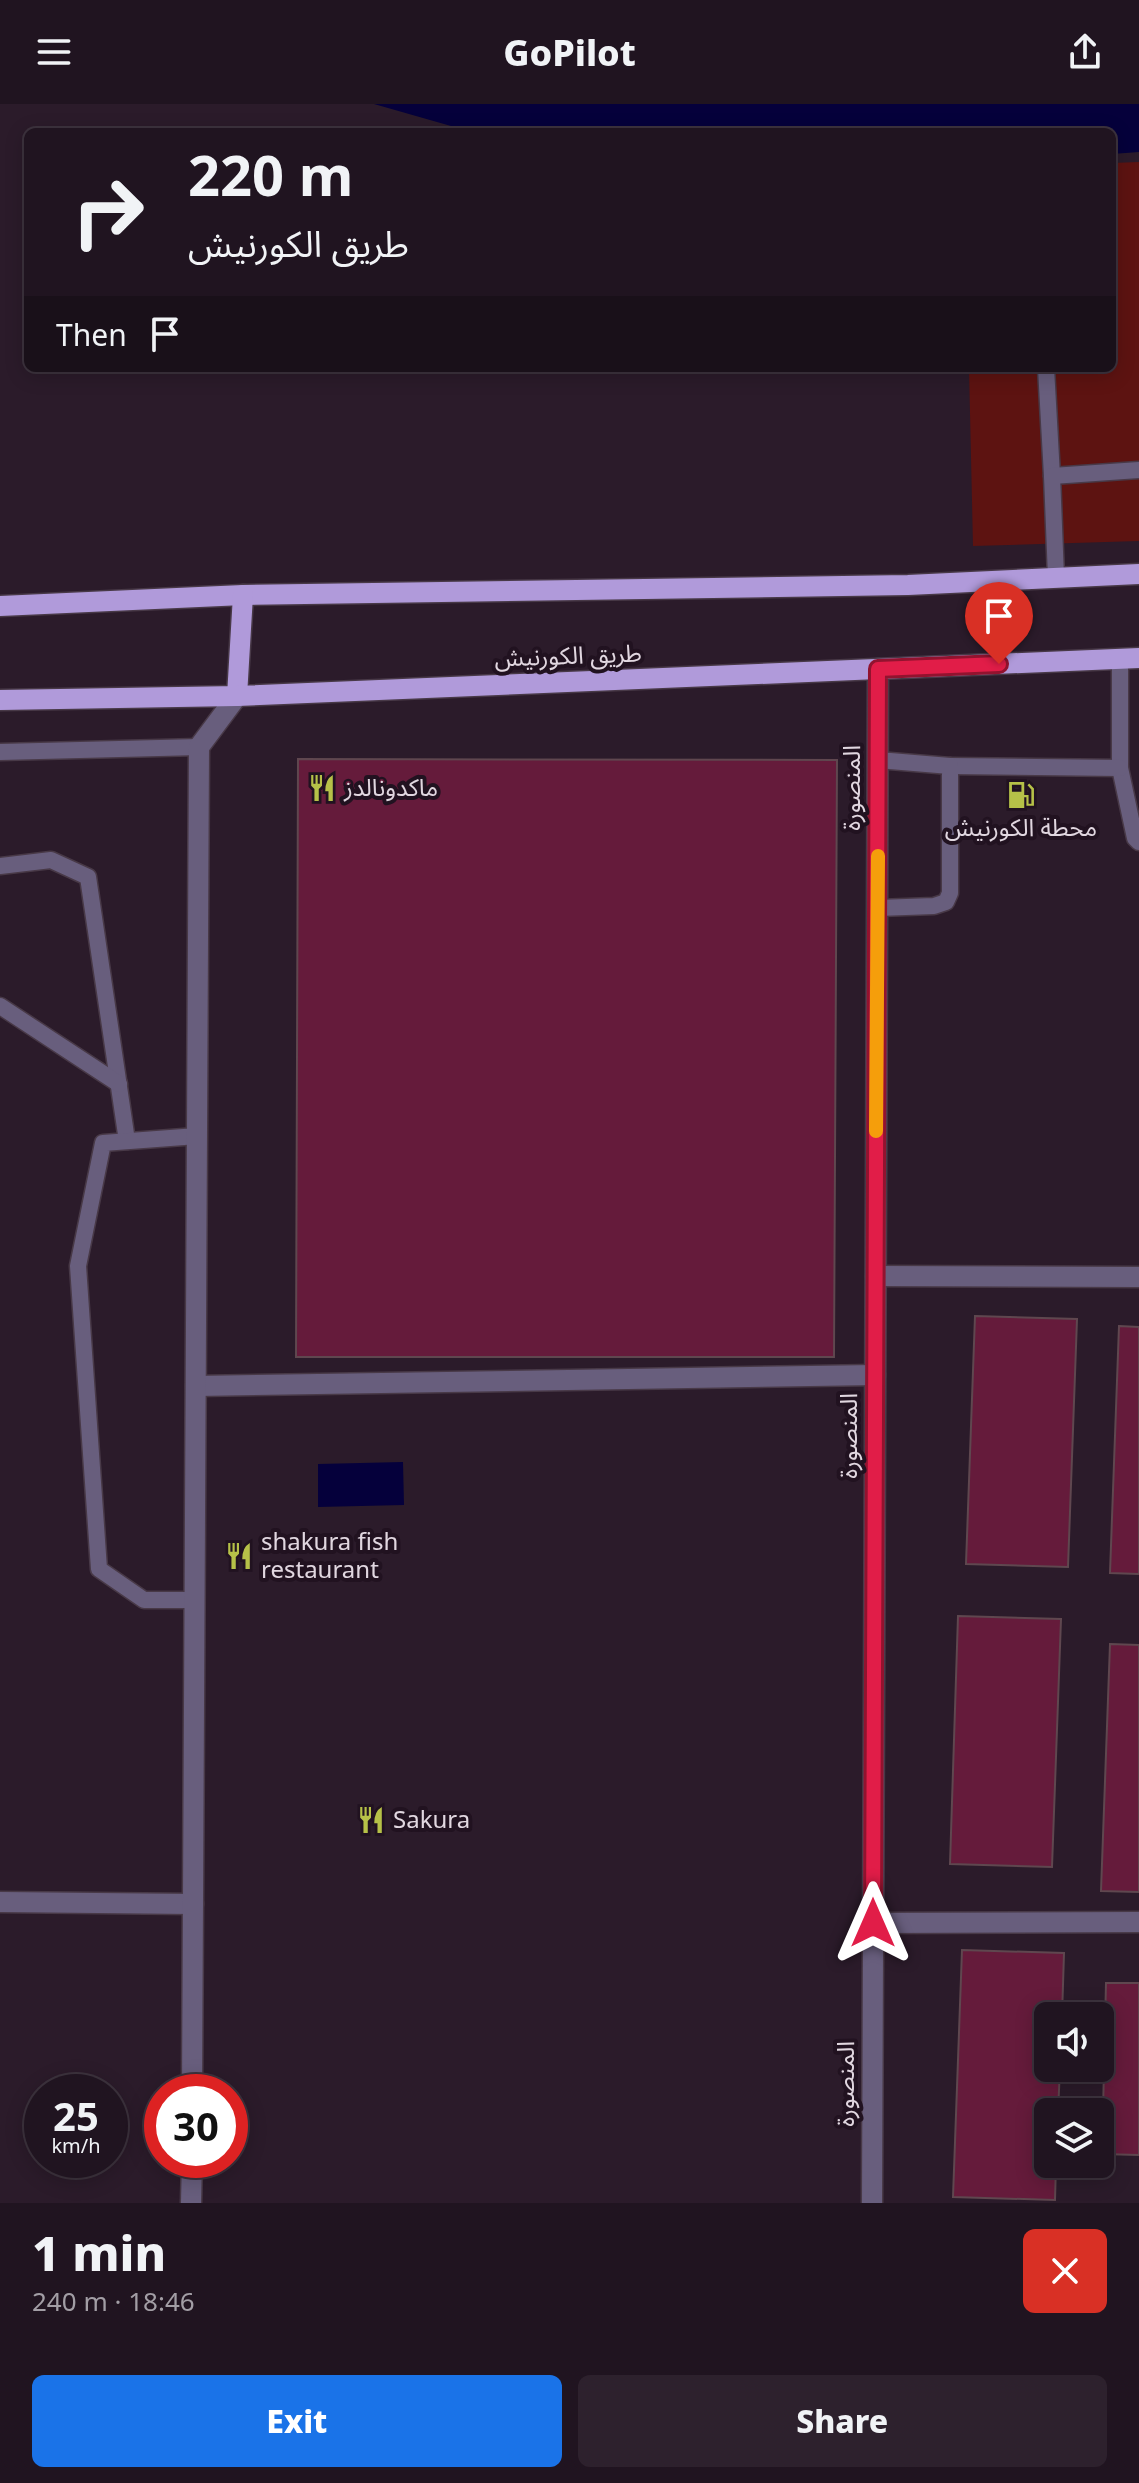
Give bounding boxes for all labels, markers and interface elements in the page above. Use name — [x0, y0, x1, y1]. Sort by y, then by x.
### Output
text: GoPilot — [503, 28, 636, 77]
icon: menu — [32, 30, 76, 74]
icon: share — [1063, 30, 1107, 74]
text: 220 m — [188, 136, 353, 212]
icon: right — [56, 160, 160, 264]
text: طريق الكورنيش — [188, 219, 409, 268]
icon: arrive — [143, 312, 187, 356]
text: Then — [56, 314, 127, 355]
pin — [965, 582, 1033, 664]
icon: arrive — [977, 594, 1021, 638]
street label: طريق الكورنيش — [494, 635, 642, 674]
street label: المنصورة — [834, 745, 867, 831]
place label: ماكدونالدز — [343, 770, 438, 803]
restaurant icon: ماكدونالدز — [307, 773, 337, 803]
fuel station icon: محطة الكورنيش — [1006, 780, 1036, 810]
place label: محطة الكورنيش — [945, 810, 1097, 843]
street label: المنصورة — [831, 1393, 864, 1479]
place label: shakura fish restaurant — [261, 1524, 398, 1585]
restaurant icon: shakura fish restaurant — [224, 1541, 254, 1571]
place label: Sakura — [393, 1802, 470, 1835]
restaurant icon: Sakura — [356, 1805, 386, 1835]
position arrow — [831, 1881, 915, 1965]
map controls — [1034, 2002, 1114, 2178]
button: sound — [1034, 2002, 1114, 2082]
street label: المنصورة — [828, 2041, 861, 2127]
speed limit sign: 30 — [144, 2074, 248, 2178]
text: 25 — [53, 2088, 99, 2143]
button: layers — [1034, 2098, 1114, 2178]
text: km/h — [51, 2132, 101, 2159]
text: 1 min — [32, 2220, 166, 2285]
button: close — [1023, 2229, 1107, 2313]
text: 240 m · 18:46 — [32, 2283, 195, 2319]
button: Exit — [32, 2375, 562, 2467]
button: Share — [578, 2375, 1107, 2467]

